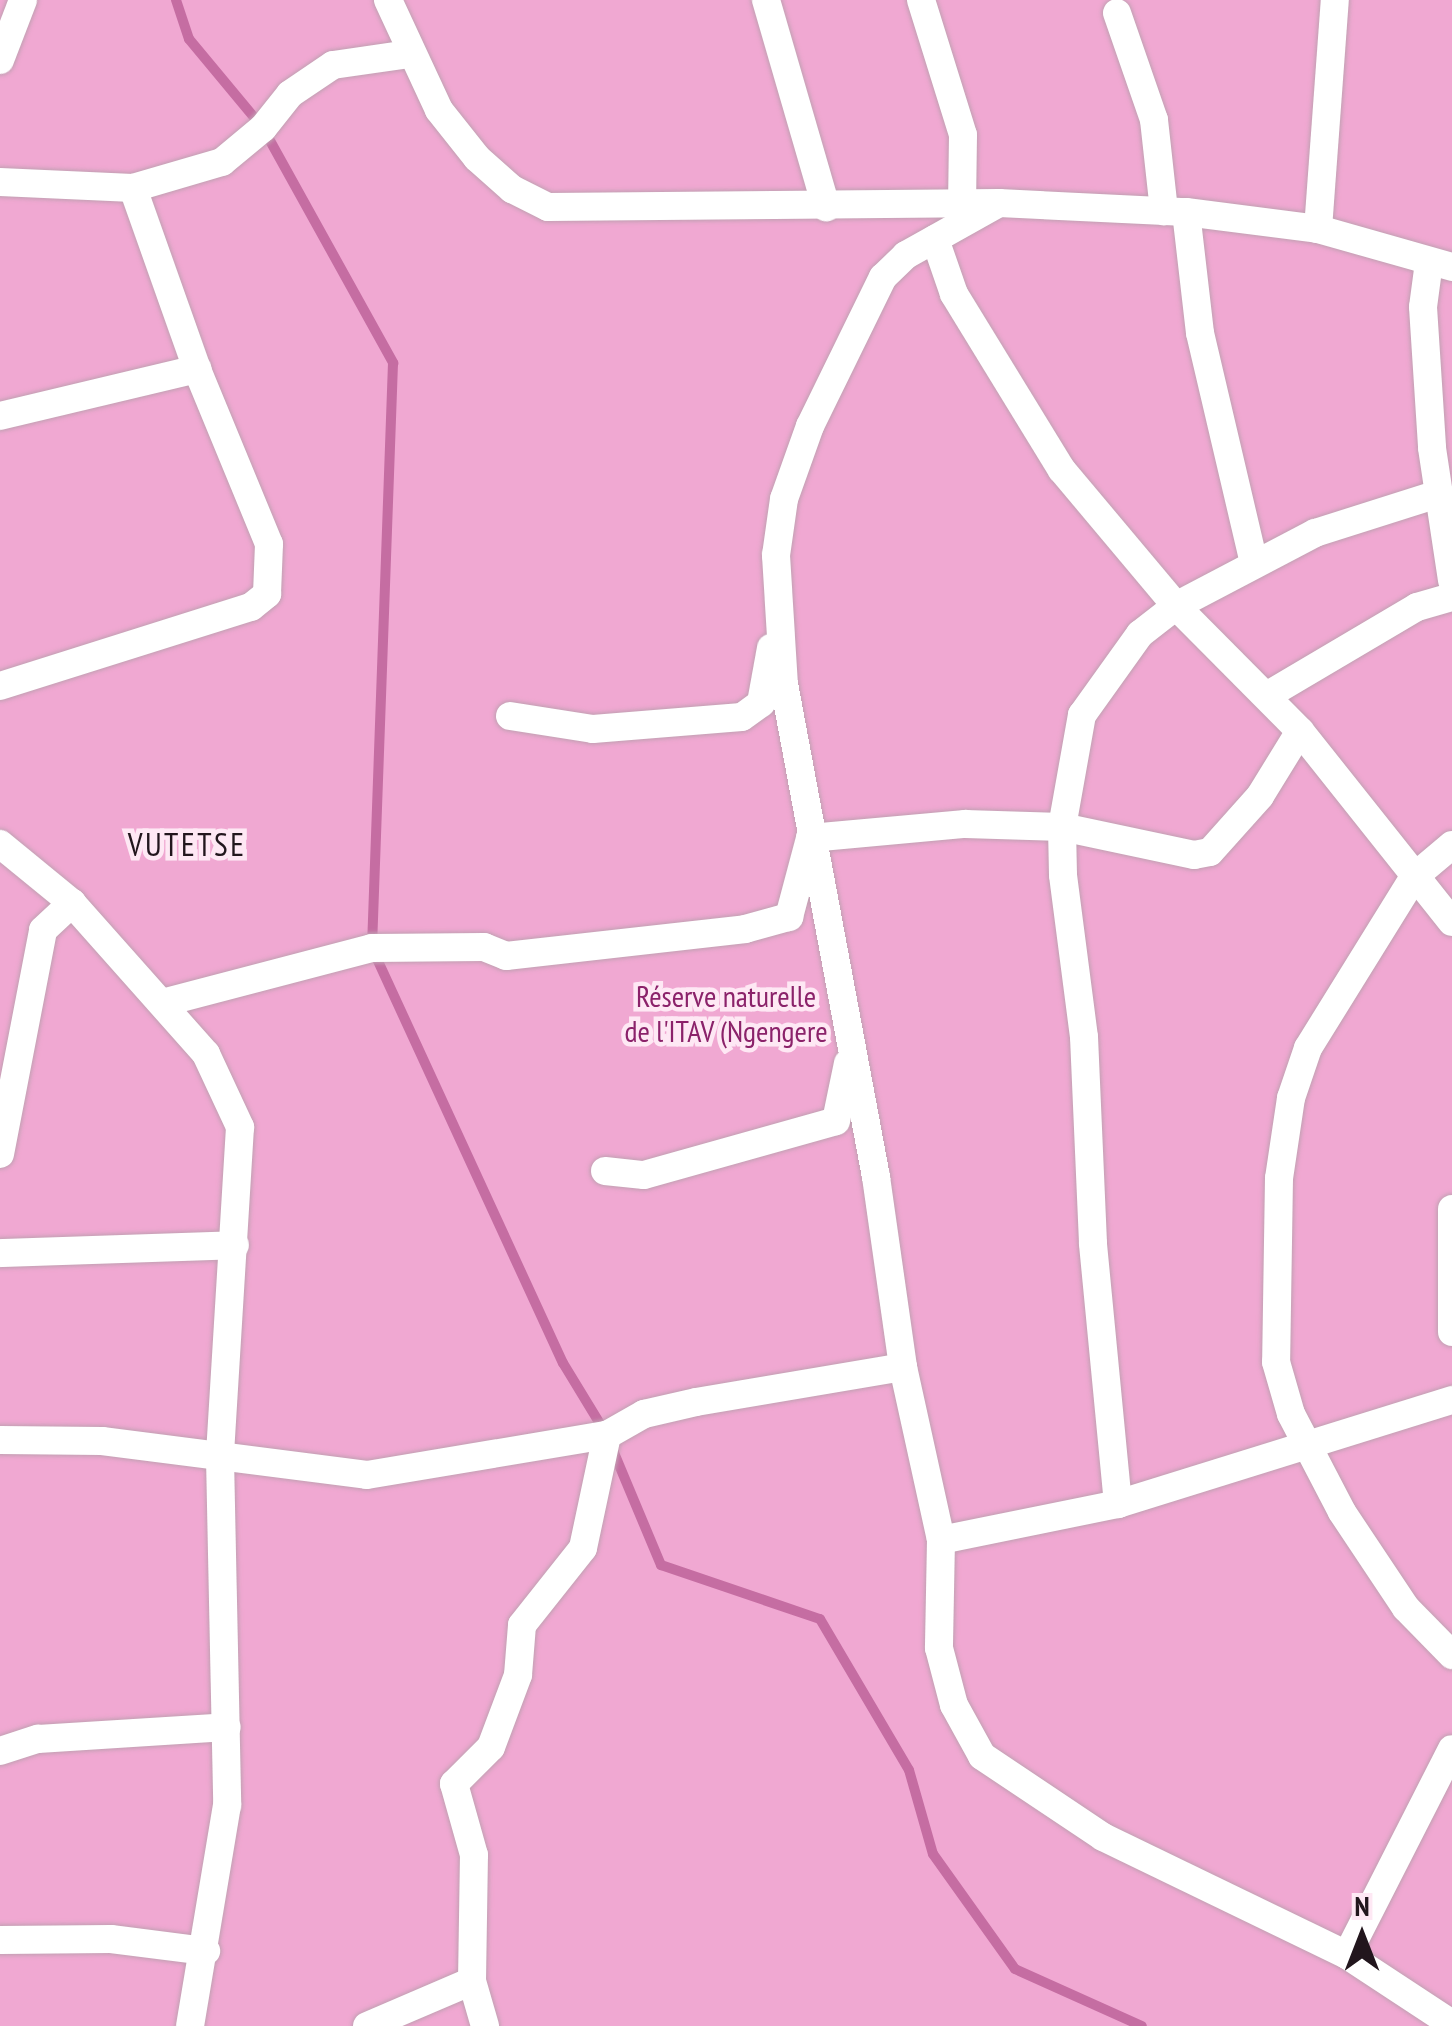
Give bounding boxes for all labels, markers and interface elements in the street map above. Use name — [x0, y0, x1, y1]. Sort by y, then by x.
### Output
district label: VUTETSE — [128, 825, 246, 863]
park label: Réserve naturelle de l'ITAV (Ngengere — [624, 978, 828, 1048]
north arrow — [1312, 1886, 1412, 1986]
text: N — [1354, 1887, 1370, 1924]

